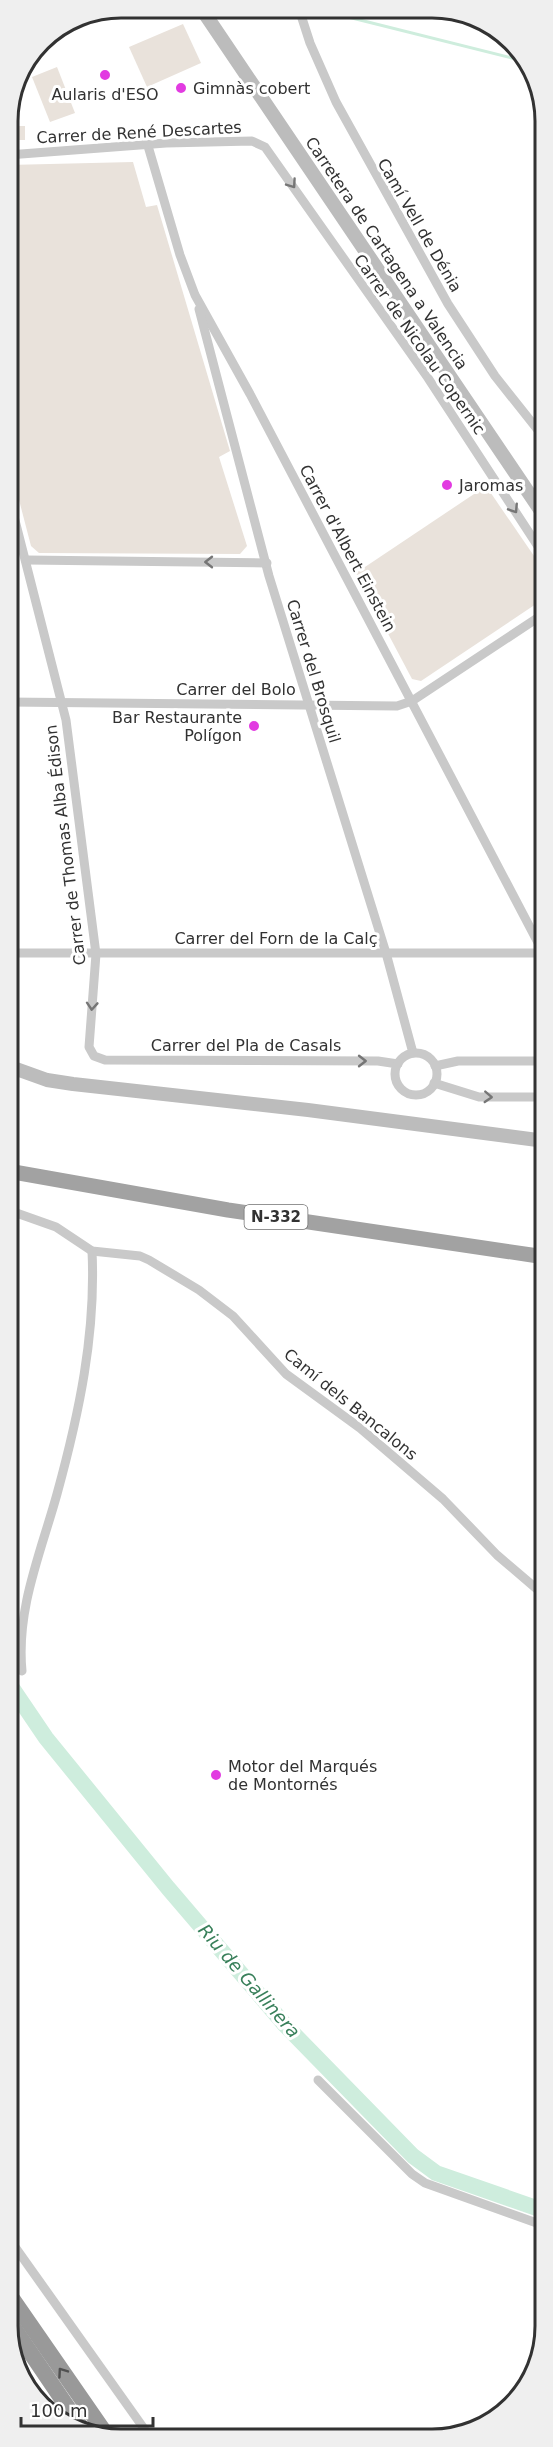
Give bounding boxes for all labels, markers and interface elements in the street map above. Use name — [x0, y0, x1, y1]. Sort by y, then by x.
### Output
marker: Aularis d'ESO — [98, 68, 112, 82]
place label: Gimnàs cobert — [193, 79, 310, 98]
marker: Gimnàs cobert — [174, 81, 188, 95]
place label: Aularis d'ESO — [51, 85, 159, 104]
street label: Carrer de René Descartes — [36, 118, 242, 147]
street label: Carretera de Cartagena a Valencia — [301, 133, 472, 373]
street label: Camí Vell de Dénia — [374, 155, 466, 295]
one-way arrow — [285, 178, 296, 189]
street label: Carrer de Nicolau Copernic — [350, 251, 489, 438]
street label: Carrer d'Albert Einstein — [295, 461, 400, 635]
place label: Jaromas — [458, 476, 523, 495]
marker: Jaromas — [440, 478, 454, 492]
one-way arrow — [507, 502, 518, 513]
one-way arrow — [205, 555, 214, 568]
street label: Carrer del Brosquil — [283, 597, 344, 745]
street label: Carrer del Bolo — [176, 680, 296, 699]
place label: Bar Restaurante Polígon — [112, 708, 242, 745]
marker: Bar Restaurante Polígon — [247, 719, 261, 733]
street label: Carrer de Thomas Alba Édison — [41, 724, 90, 966]
street label: Carrer del Forn de la Calç — [174, 929, 378, 948]
one-way arrow — [86, 1001, 99, 1010]
street label: Carrer del Pla de Casals — [151, 1036, 341, 1055]
one-way arrow — [358, 1055, 367, 1067]
one-way arrow — [484, 1091, 493, 1104]
road number: N-332 — [244, 1205, 308, 1229]
street label: Camí dels Bancalons — [280, 1345, 421, 1464]
place label: Motor del Marqués de Montornés — [228, 1757, 377, 1794]
marker: Motor del Marqués de Montornés — [209, 1768, 223, 1782]
water label: Riu de Gallinera — [194, 1920, 304, 2042]
one-way arrow — [58, 2368, 69, 2379]
scale bar — [21, 2390, 153, 2428]
text: 100 m — [30, 2400, 88, 2421]

